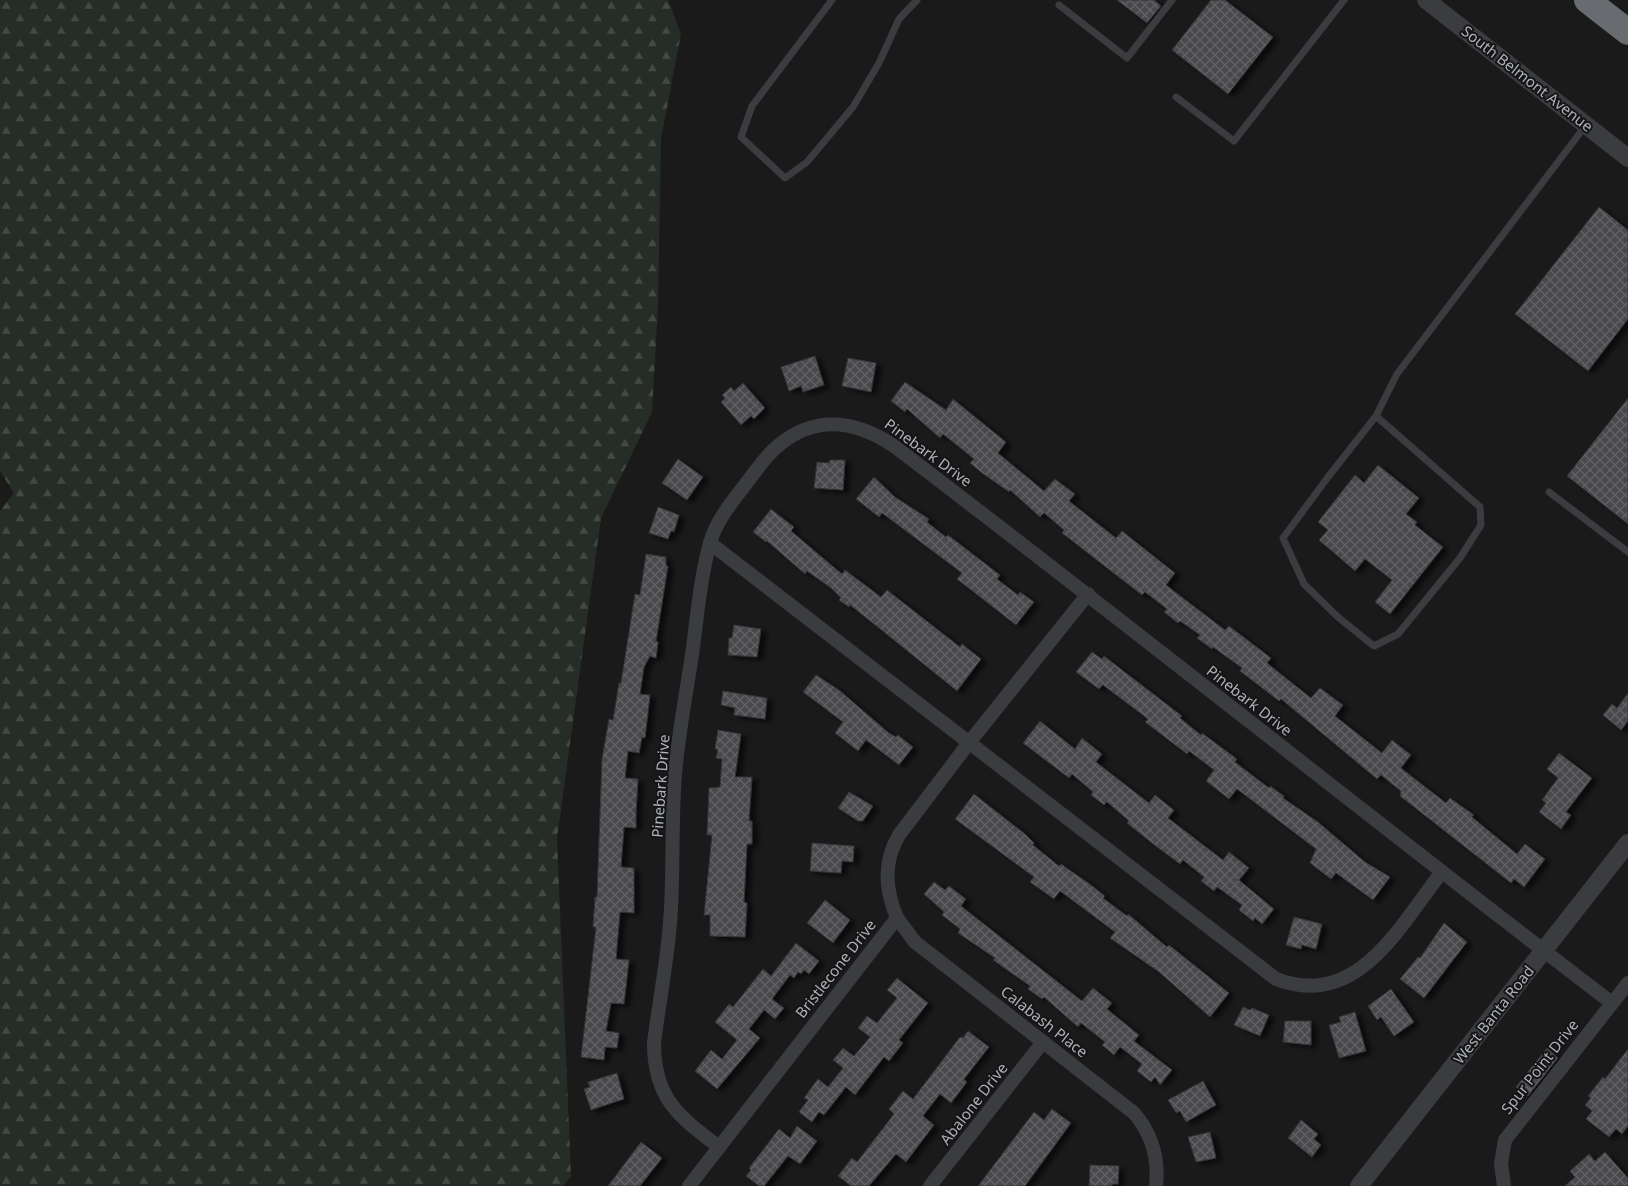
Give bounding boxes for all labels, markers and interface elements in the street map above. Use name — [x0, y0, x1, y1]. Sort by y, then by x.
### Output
street label: South Belmont Avenue — [1458, 21, 1597, 136]
street label: Pinebark Drive — [881, 414, 976, 491]
street label: Pinebark Drive — [1203, 660, 1297, 740]
street label: Pinebark Drive — [646, 734, 674, 838]
street label: Bristlecone Drive — [790, 915, 880, 1022]
street label: West Banta Road — [1448, 961, 1538, 1068]
street label: Calabash Place — [997, 981, 1092, 1061]
street label: Spur Point Drive — [1496, 1015, 1582, 1118]
street label: Abalone Drive — [935, 1058, 1012, 1149]

